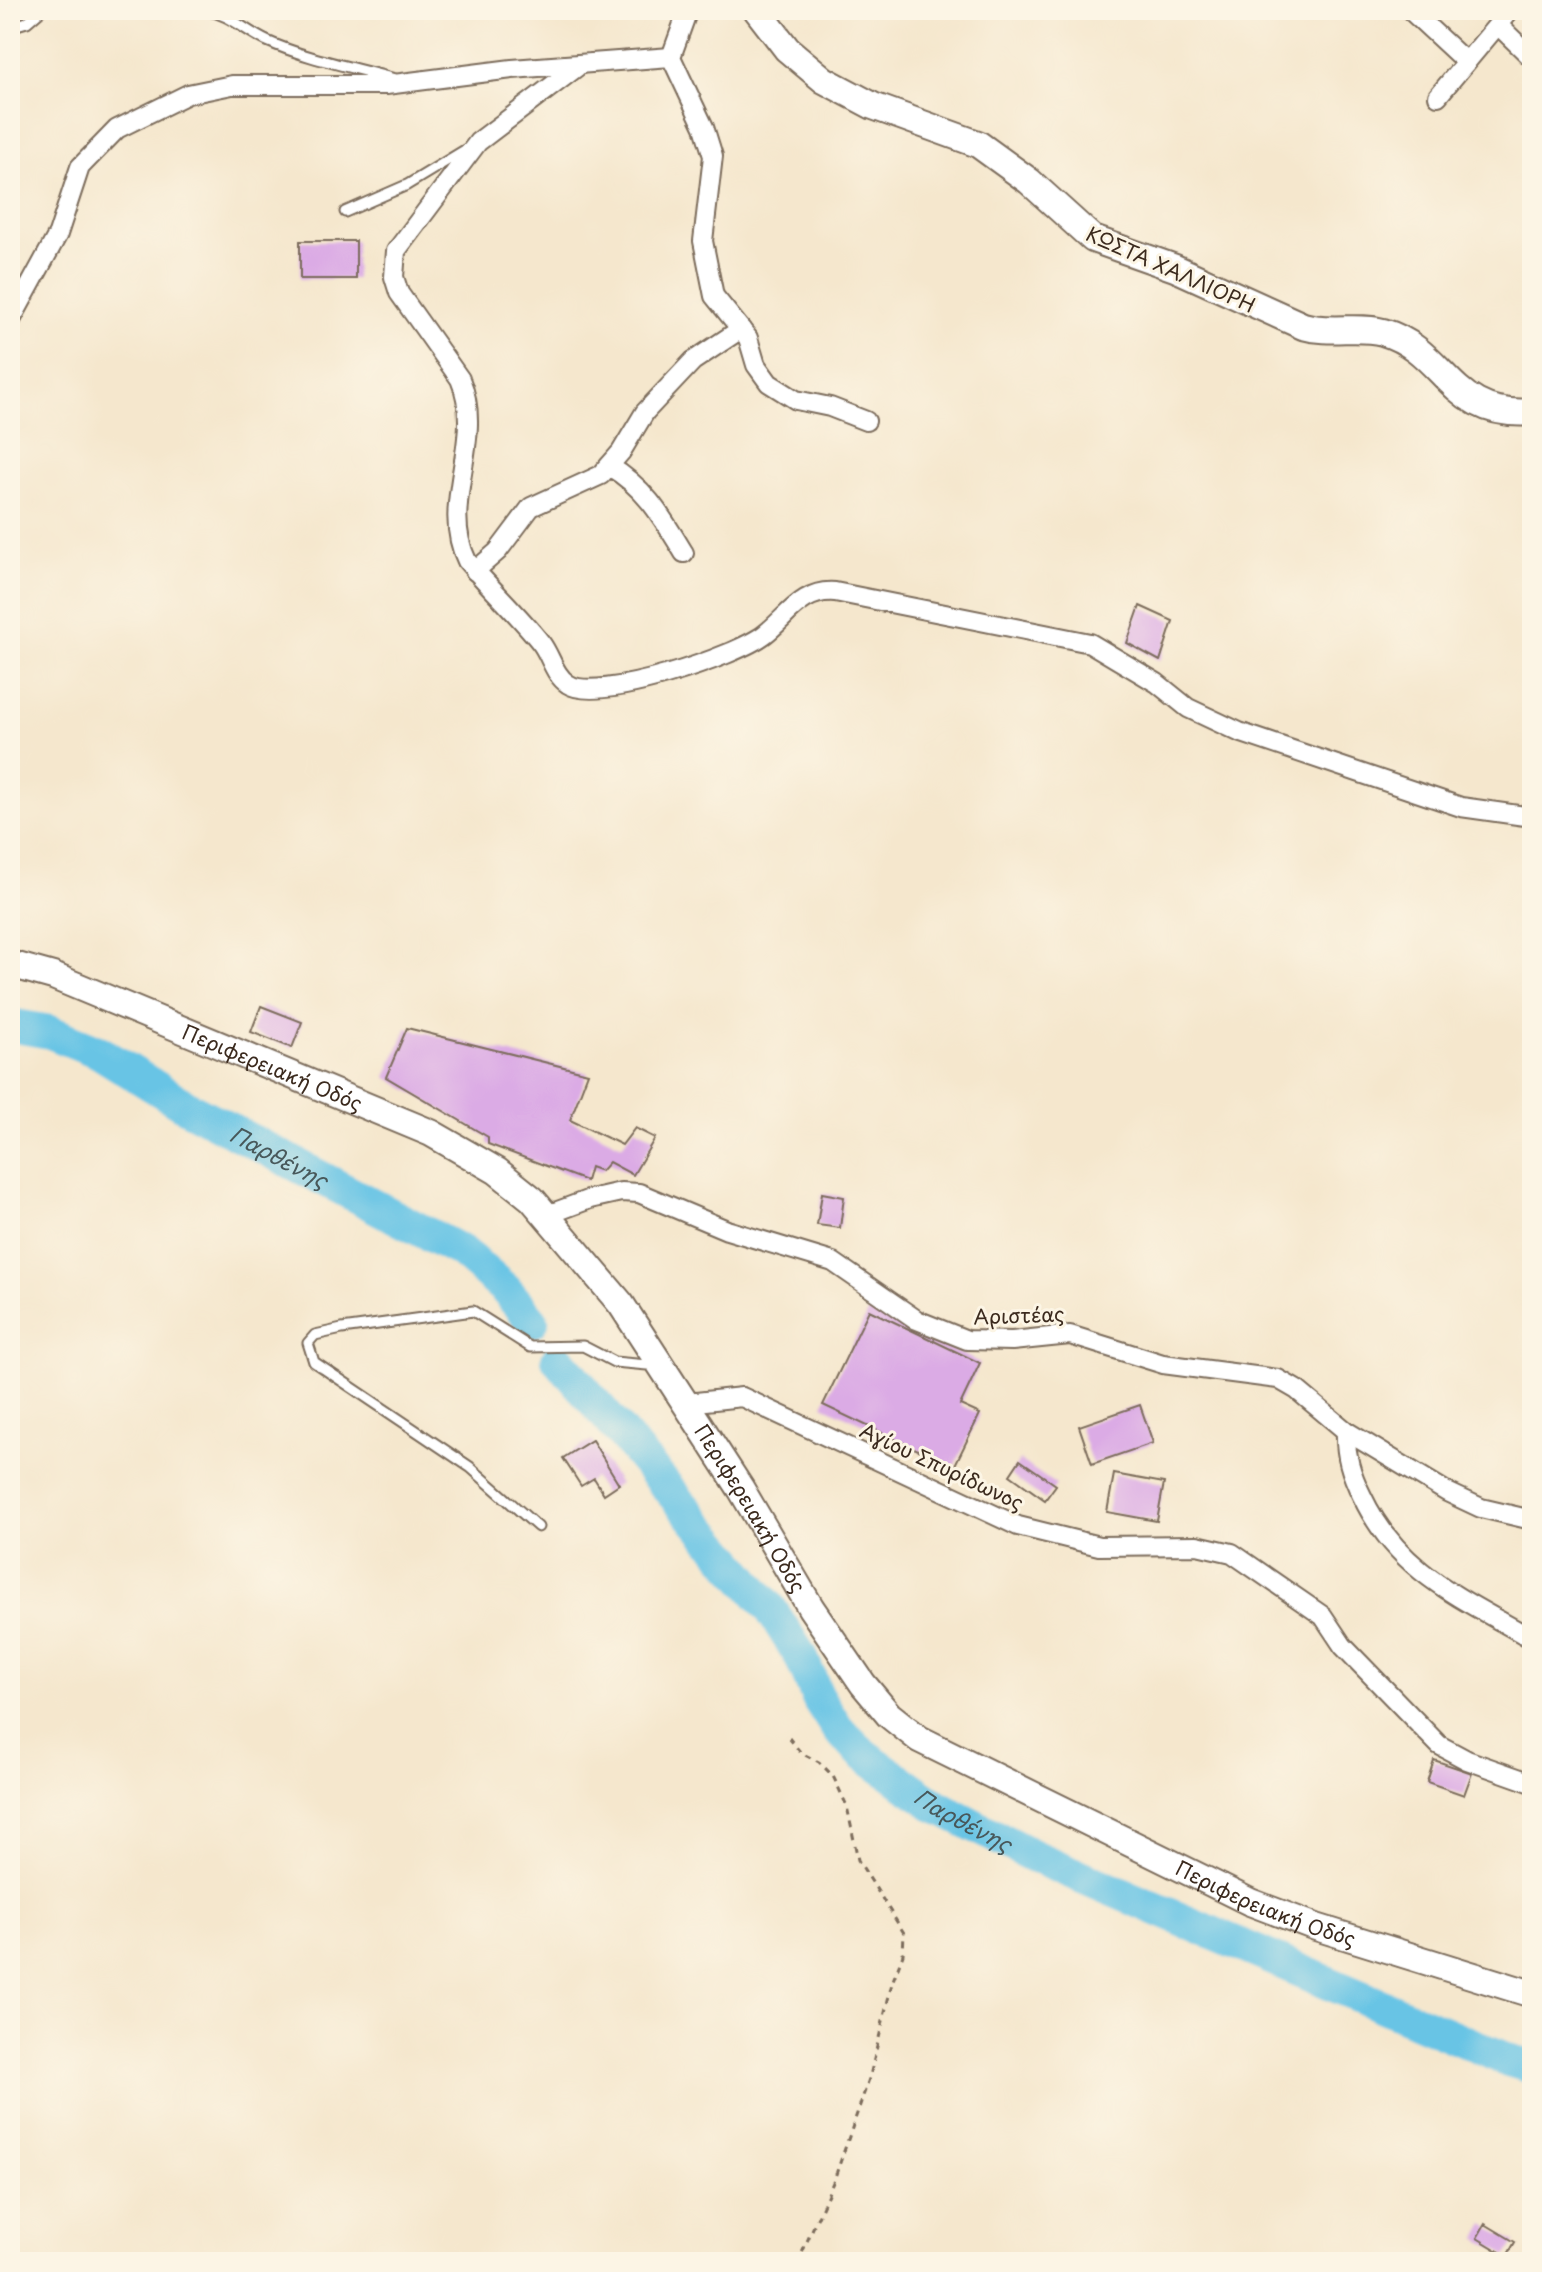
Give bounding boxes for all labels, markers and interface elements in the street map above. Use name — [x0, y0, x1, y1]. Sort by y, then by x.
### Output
street label: ΚΩΣΤΑ ΧΑΛΛΙΟΡΗ — [1081, 218, 1261, 320]
street label: Περιφερειακή Οδός — [177, 1016, 367, 1118]
water label: Παρθένης — [225, 1116, 336, 1196]
street label: Αριστέας — [973, 1298, 1065, 1332]
street label: Αγίου Σπυρίδωνος — [855, 1415, 1029, 1517]
street label: Περιφερειακή Οδός — [687, 1417, 813, 1598]
water label: Παρθένης — [908, 1779, 1020, 1860]
street label: Περιφερειακή Οδός — [1170, 1852, 1360, 1953]

